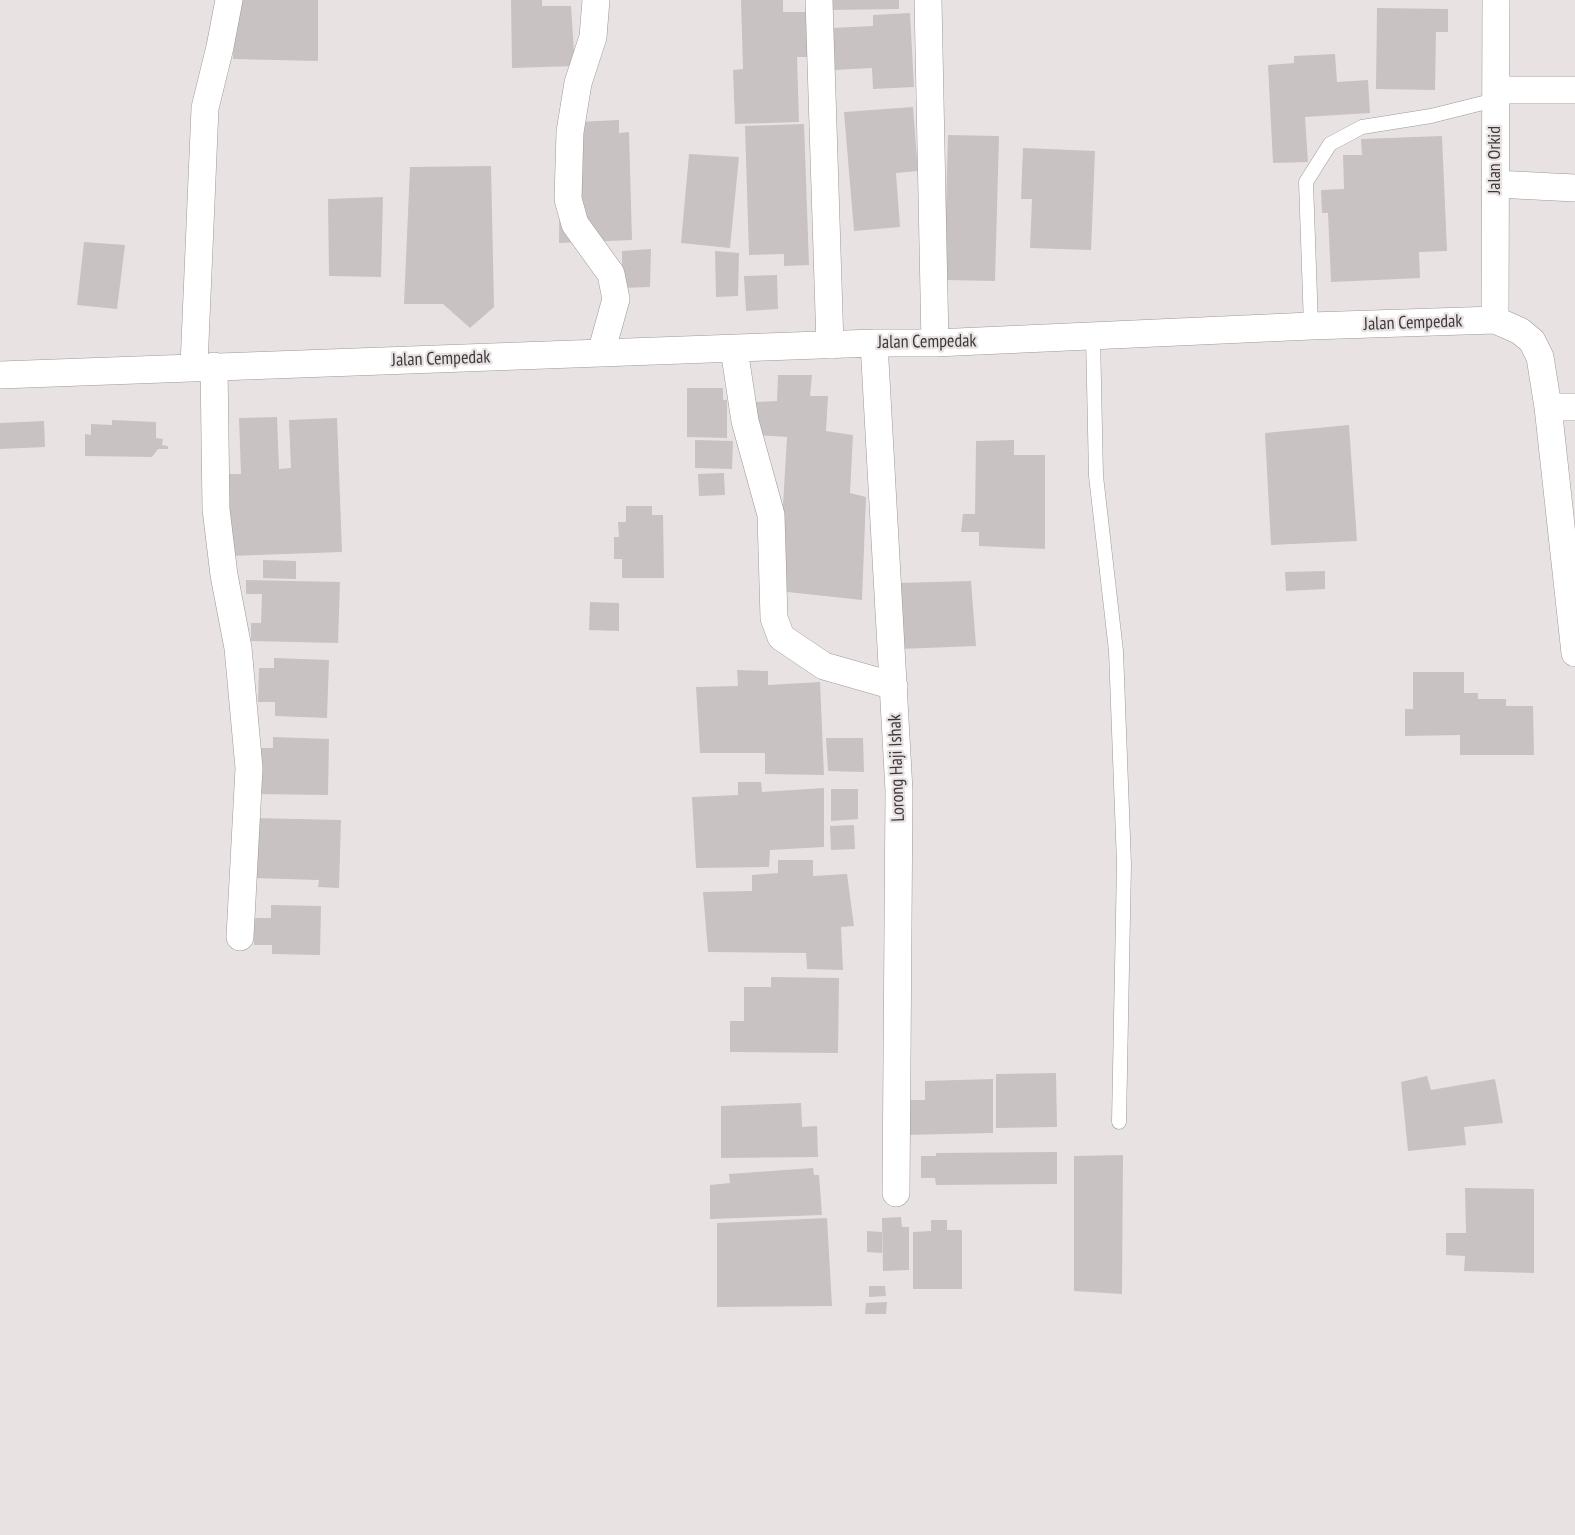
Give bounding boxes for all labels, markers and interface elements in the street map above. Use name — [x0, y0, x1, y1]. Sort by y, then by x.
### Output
street label: Jalan Orkid — [1484, 126, 1506, 194]
street label: Jalan Cempedak — [1363, 310, 1463, 336]
street label: Jalan Cempedak — [877, 330, 977, 354]
street label: Jalan Cempedak — [391, 346, 491, 372]
street label: Lorong Haji Ishak — [884, 714, 910, 822]

